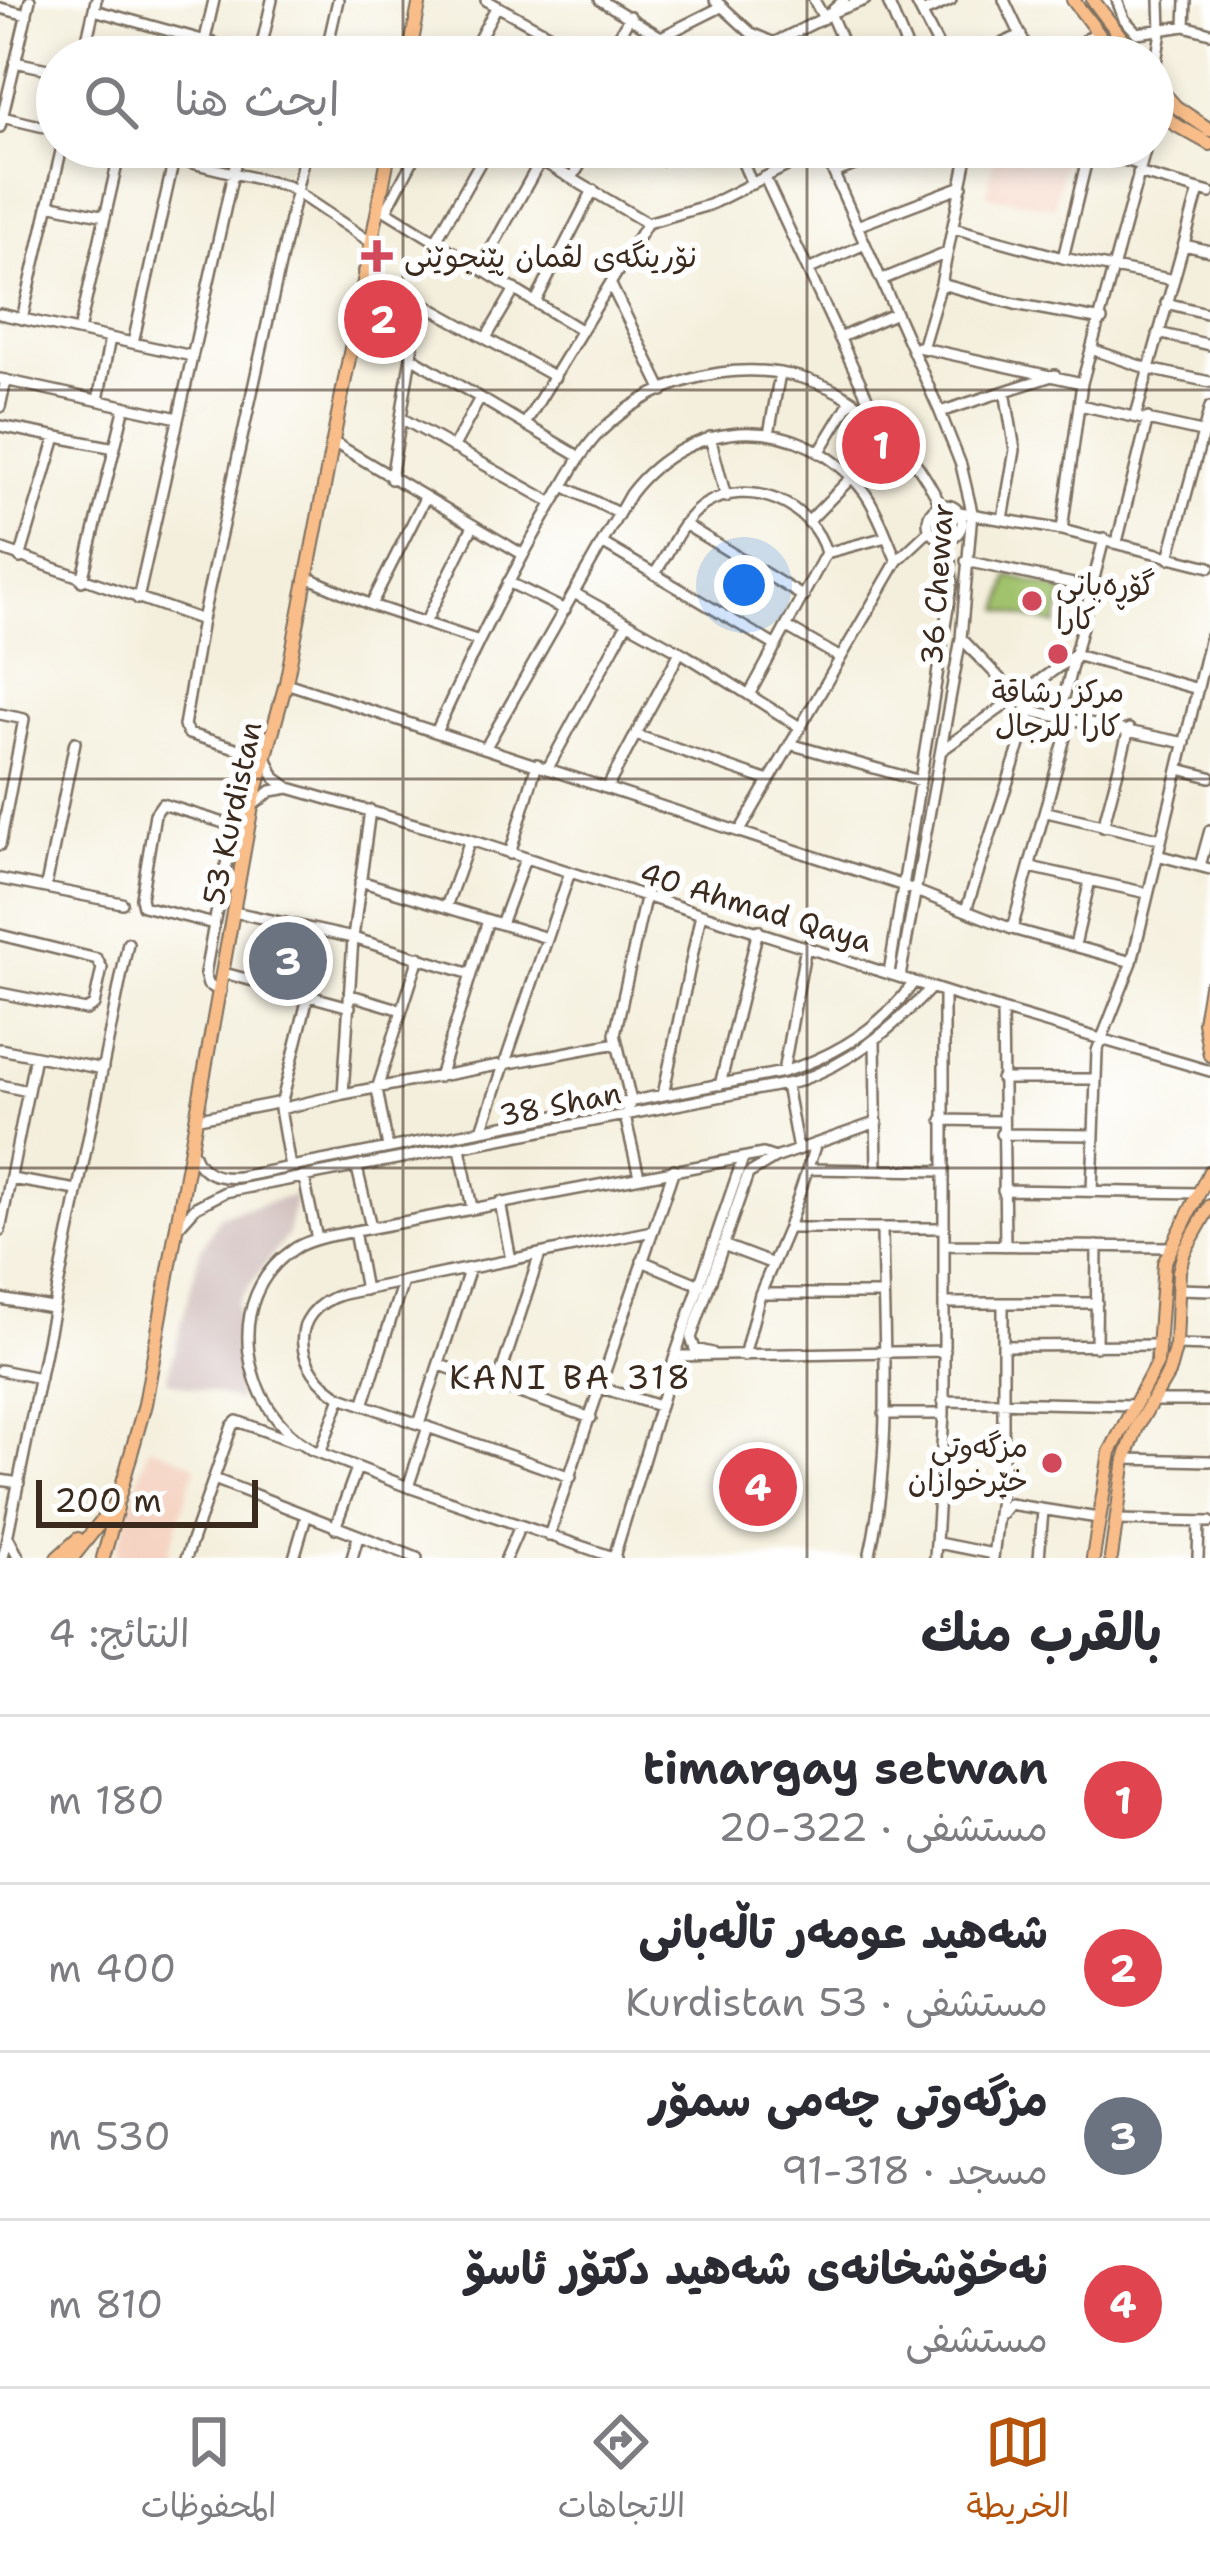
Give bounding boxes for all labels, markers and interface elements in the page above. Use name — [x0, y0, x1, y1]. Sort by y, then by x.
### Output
search box — [36, 36, 1174, 168]
icon: search — [78, 69, 144, 135]
text: ابحث هنا — [174, 69, 340, 129]
place label: نۆرینگەی لقمان پێنجوێنی — [404, 236, 697, 277]
marker: نۆرینگەی لقمان پێنجوێنی — [361, 240, 393, 272]
pin: 2 — [344, 274, 422, 364]
pin: 1 — [842, 400, 920, 490]
street label: 36 Chewar — [911, 502, 963, 666]
your location — [714, 555, 774, 615]
place label: گۆڕەپانی کارا — [1056, 564, 1155, 639]
marker: گۆڕەپانی کارا — [1019, 588, 1045, 614]
marker: مركز رشاقة كارا للرجال — [1045, 641, 1071, 667]
place label: مركز رشاقة كارا للرجال — [992, 671, 1124, 746]
street label: 53 Kurdistan — [193, 718, 271, 908]
street label: 40 Ahmad Qaya — [635, 852, 878, 962]
pin: 3 — [249, 916, 327, 1006]
street label: 38 Shan — [496, 1072, 624, 1136]
district label: KANI BA 318 — [449, 1355, 693, 1400]
place label: مزگەوتی خێرخوازان — [908, 1426, 1028, 1501]
pin: 4 — [719, 1442, 797, 1532]
marker: مزگەوتی خێرخوازان — [1039, 1450, 1065, 1476]
scale bar — [36, 1474, 258, 1527]
text: 200 m — [54, 1478, 162, 1523]
text: بالقرب منك — [921, 1598, 1162, 1666]
text: النتائج: 4 — [48, 1607, 190, 1659]
text: timargay setwan — [642, 1738, 1048, 1798]
text: 180 m — [48, 1774, 164, 1826]
text: 1 — [1114, 1774, 1132, 1826]
text: مستشفى · 322-20 — [718, 1801, 1048, 1853]
text: شەهید عومەر تاڵەبانی — [638, 1902, 1048, 1962]
text: 400 m — [48, 1942, 176, 1994]
text: 2 — [1109, 1942, 1137, 1994]
text: مستشفى · 53 Kurdistan — [625, 1976, 1048, 2028]
text: مزگەوتی چەمی سمۆر — [649, 2070, 1048, 2130]
text: 530 m — [48, 2110, 171, 2162]
text: 3 — [1109, 2110, 1137, 2162]
text: مسجد · 318-91 — [781, 2144, 1048, 2196]
text: نەخۆشخانەی شەهید دکتۆر ئاسۆ — [465, 2238, 1048, 2298]
text: 810 m — [48, 2278, 163, 2330]
text: 4 — [1109, 2278, 1137, 2330]
text: مستشفى — [905, 2312, 1048, 2364]
tab: المحفوظات — [141, 2409, 277, 2535]
tab: الاتجاهات — [558, 2409, 685, 2535]
tab: الخريطة — [966, 2409, 1069, 2535]

